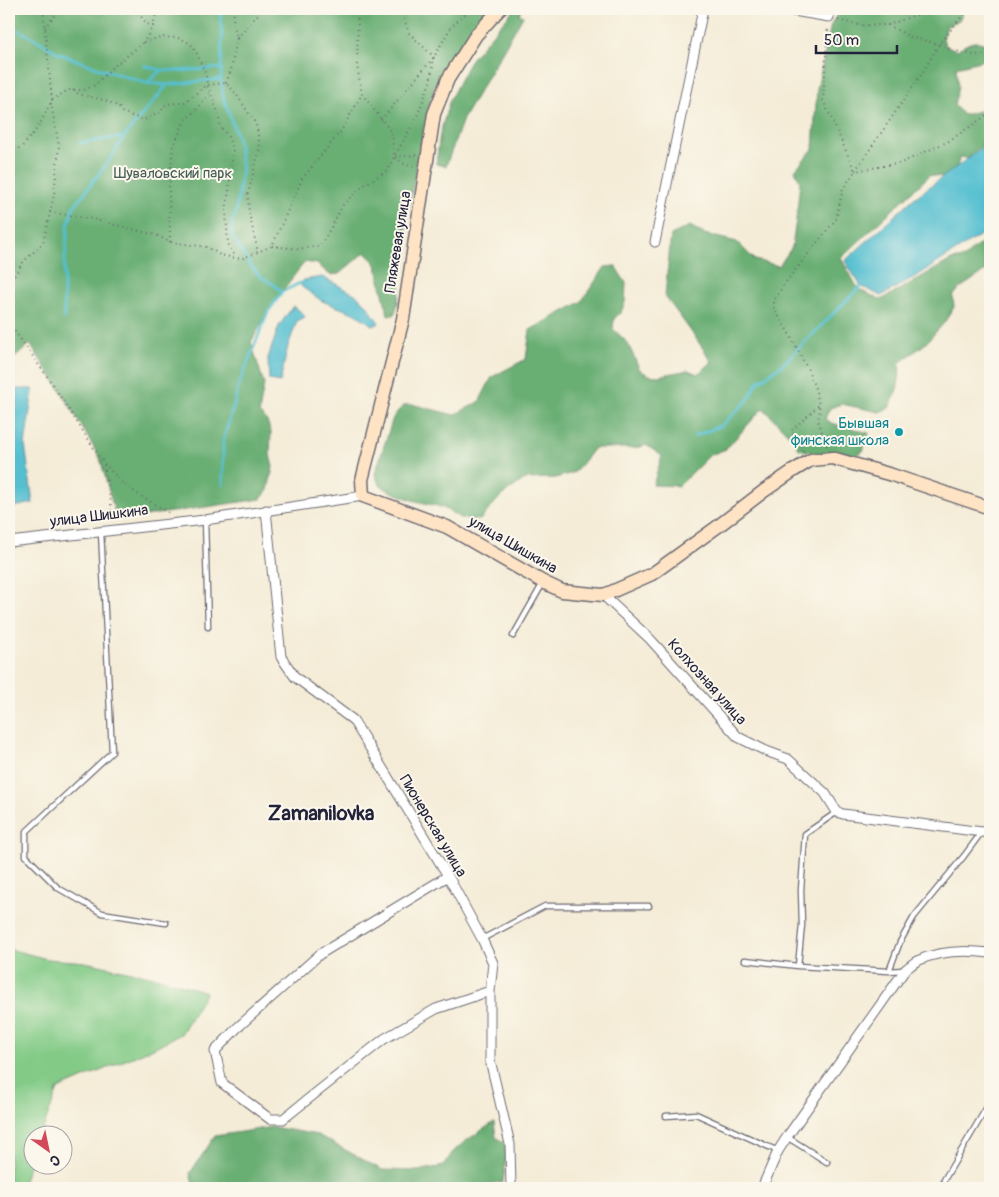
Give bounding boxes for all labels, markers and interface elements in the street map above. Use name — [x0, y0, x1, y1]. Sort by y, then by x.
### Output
scale bar — [816, 22, 898, 54]
text: 50 m — [824, 31, 859, 50]
park label: Шуваловский парк — [114, 164, 232, 183]
street label: Пляжевая улица — [381, 190, 415, 294]
place label: Бывшая финская школа — [790, 414, 889, 450]
marker: Бывшая финская школа — [893, 426, 905, 438]
street label: улица Шишкина — [48, 501, 149, 532]
street label: улица Шишкина — [464, 512, 561, 578]
street label: Колхозная улица — [663, 635, 751, 729]
street label: Пионерская улица — [395, 772, 471, 880]
district label: Zamanilovka — [268, 801, 374, 826]
north arrow — [22, 1124, 72, 1174]
text: С — [46, 1151, 63, 1170]

